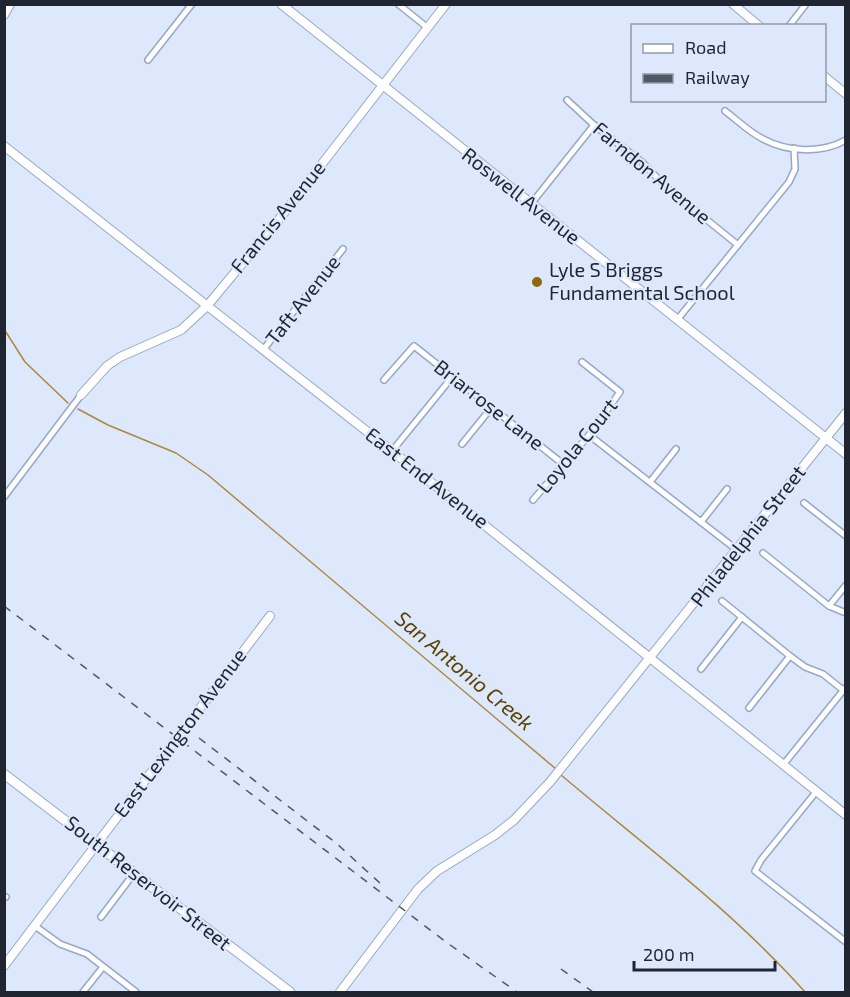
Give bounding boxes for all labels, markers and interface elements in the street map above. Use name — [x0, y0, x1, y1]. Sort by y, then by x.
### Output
legend — [631, 24, 826, 102]
text: Road — [685, 36, 726, 58]
text: Railway — [685, 66, 750, 88]
street label: Farndon Avenue — [589, 116, 716, 228]
street label: Roswell Avenue — [458, 142, 585, 249]
street label: Francis Avenue — [225, 156, 330, 277]
street label: Taft Avenue — [260, 250, 345, 349]
place label: Lyle S Briggs Fundamental School — [549, 257, 735, 304]
marker: Lyle S Briggs Fundamental School — [530, 275, 544, 289]
street label: Briarrose Lane — [430, 354, 549, 454]
street label: Loyola Court — [531, 393, 622, 497]
street label: East End Avenue — [361, 422, 494, 533]
street label: Philadelphia Street — [685, 460, 810, 611]
water label: San Antonio Creek — [391, 605, 539, 735]
street label: East Lexington Avenue — [108, 643, 251, 822]
street label: South Reservoir Street — [61, 810, 237, 955]
scale bar — [634, 934, 775, 972]
text: 200 m — [643, 943, 695, 965]

